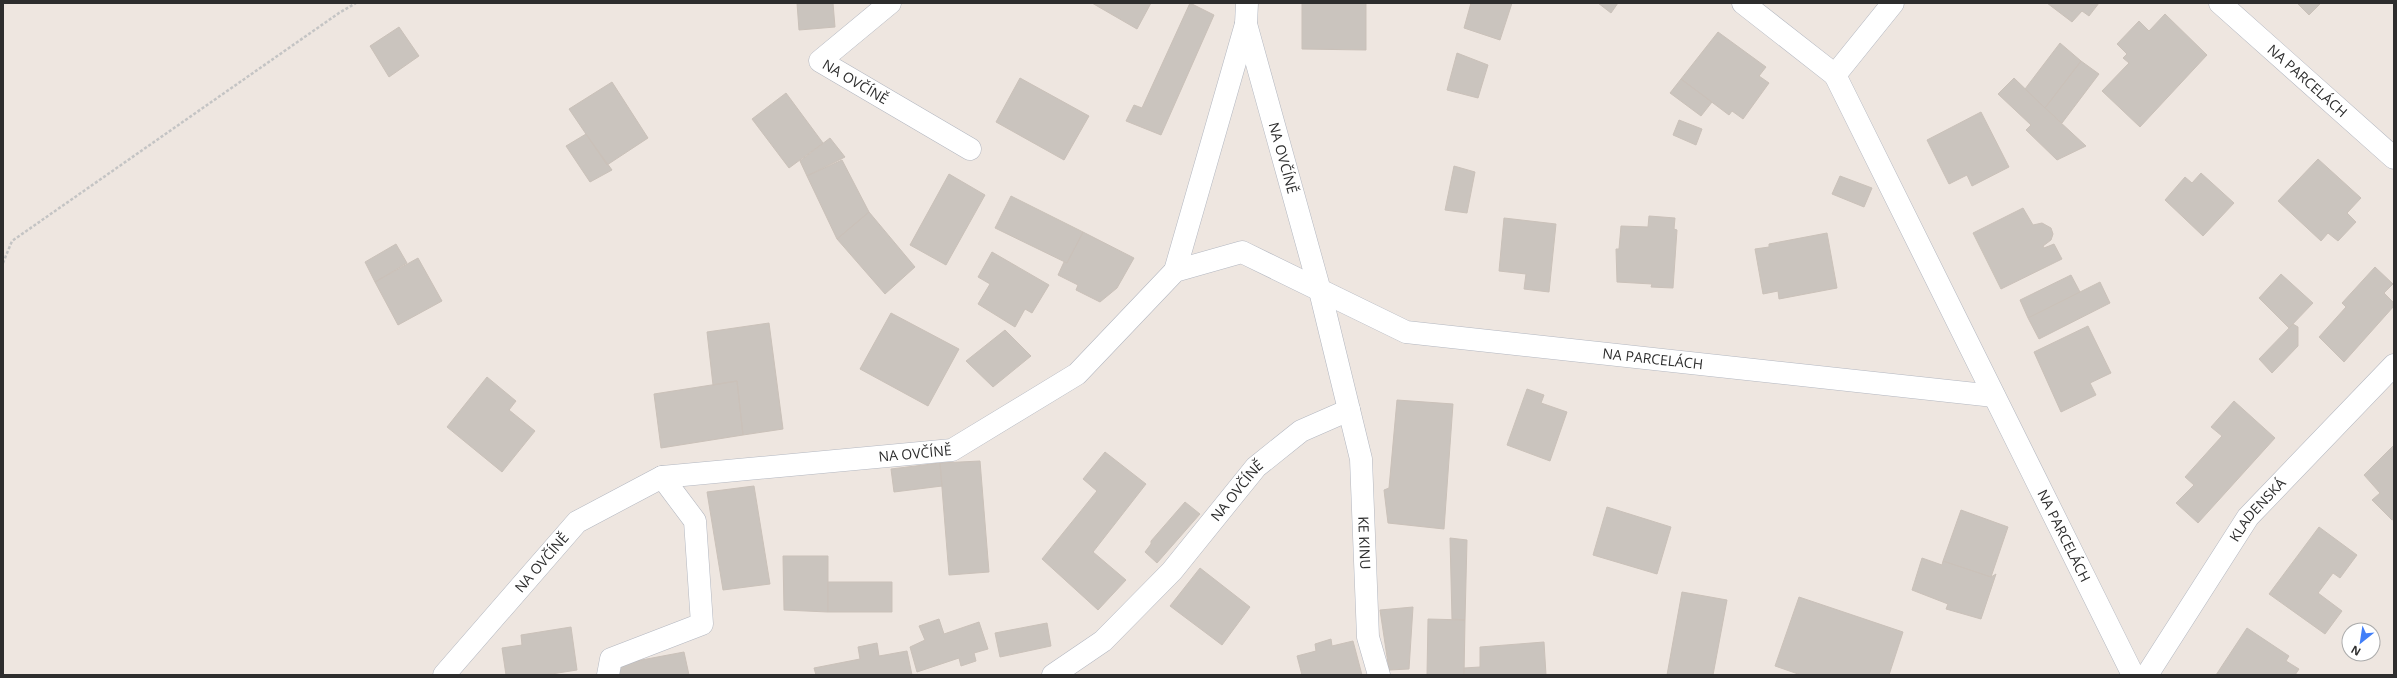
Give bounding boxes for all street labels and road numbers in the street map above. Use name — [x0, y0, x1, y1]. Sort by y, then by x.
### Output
street label: NA PARCELÁCH — [2264, 40, 2352, 121]
street label: NA OVČÍNĚ — [819, 55, 892, 108]
street label: NA OVČÍNĚ — [1265, 120, 1303, 196]
street label: NA PARCELÁCH — [1602, 343, 1704, 373]
street label: NA OVČÍNĚ — [878, 440, 952, 466]
street label: NA OVČÍNĚ — [1206, 455, 1266, 525]
street label: KLADENSKÁ — [2225, 473, 2290, 545]
street label: NA PARCELÁCH — [2033, 486, 2095, 585]
street label: KE KINU — [1354, 516, 1375, 570]
street label: NA OVČÍNĚ — [510, 528, 573, 596]

